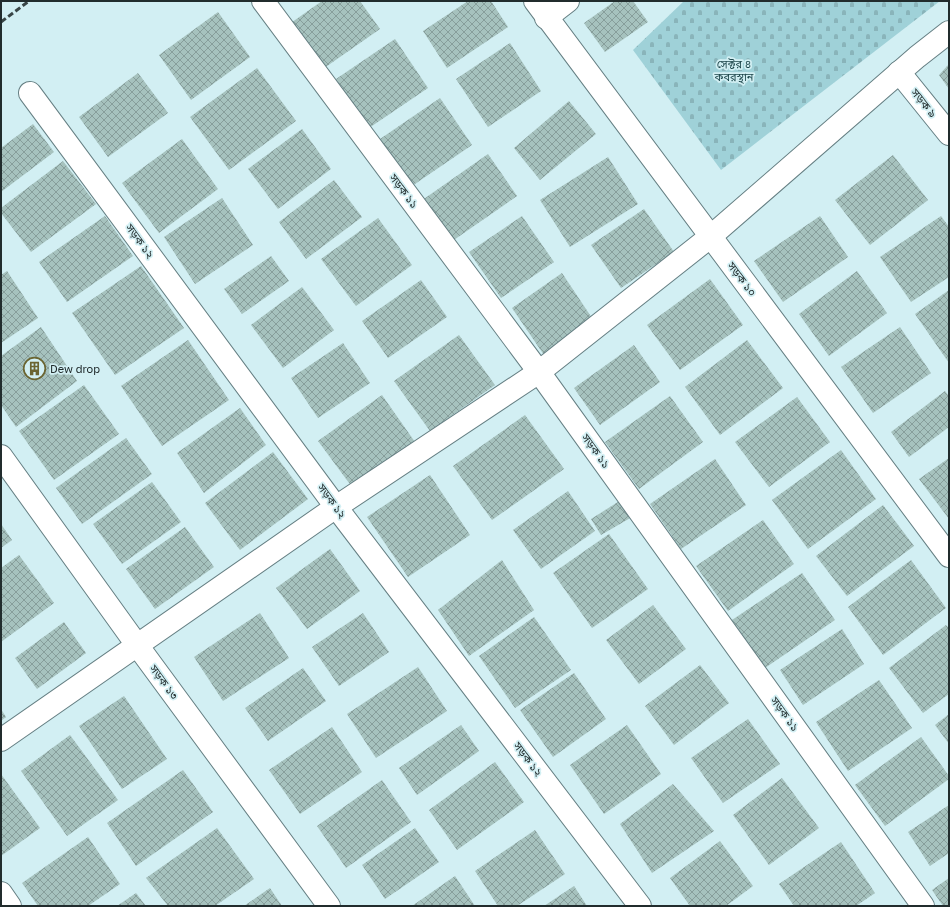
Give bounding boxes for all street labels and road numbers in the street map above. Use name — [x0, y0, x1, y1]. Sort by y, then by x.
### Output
street label: সড়ক ৯ — [908, 85, 940, 120]
street label: সড়ক ১১ — [387, 170, 421, 210]
street label: সড়ক ১২ — [123, 220, 158, 261]
street label: সড়ক ১০ — [725, 258, 759, 298]
street label: সড়ক ১১ — [579, 430, 613, 470]
street label: সড়ক ১২ — [315, 480, 350, 521]
street label: সড়ক ১৩ — [147, 661, 182, 702]
street label: সড়ক ১১ — [768, 693, 802, 733]
street label: সড়ক ১২ — [511, 738, 546, 779]

